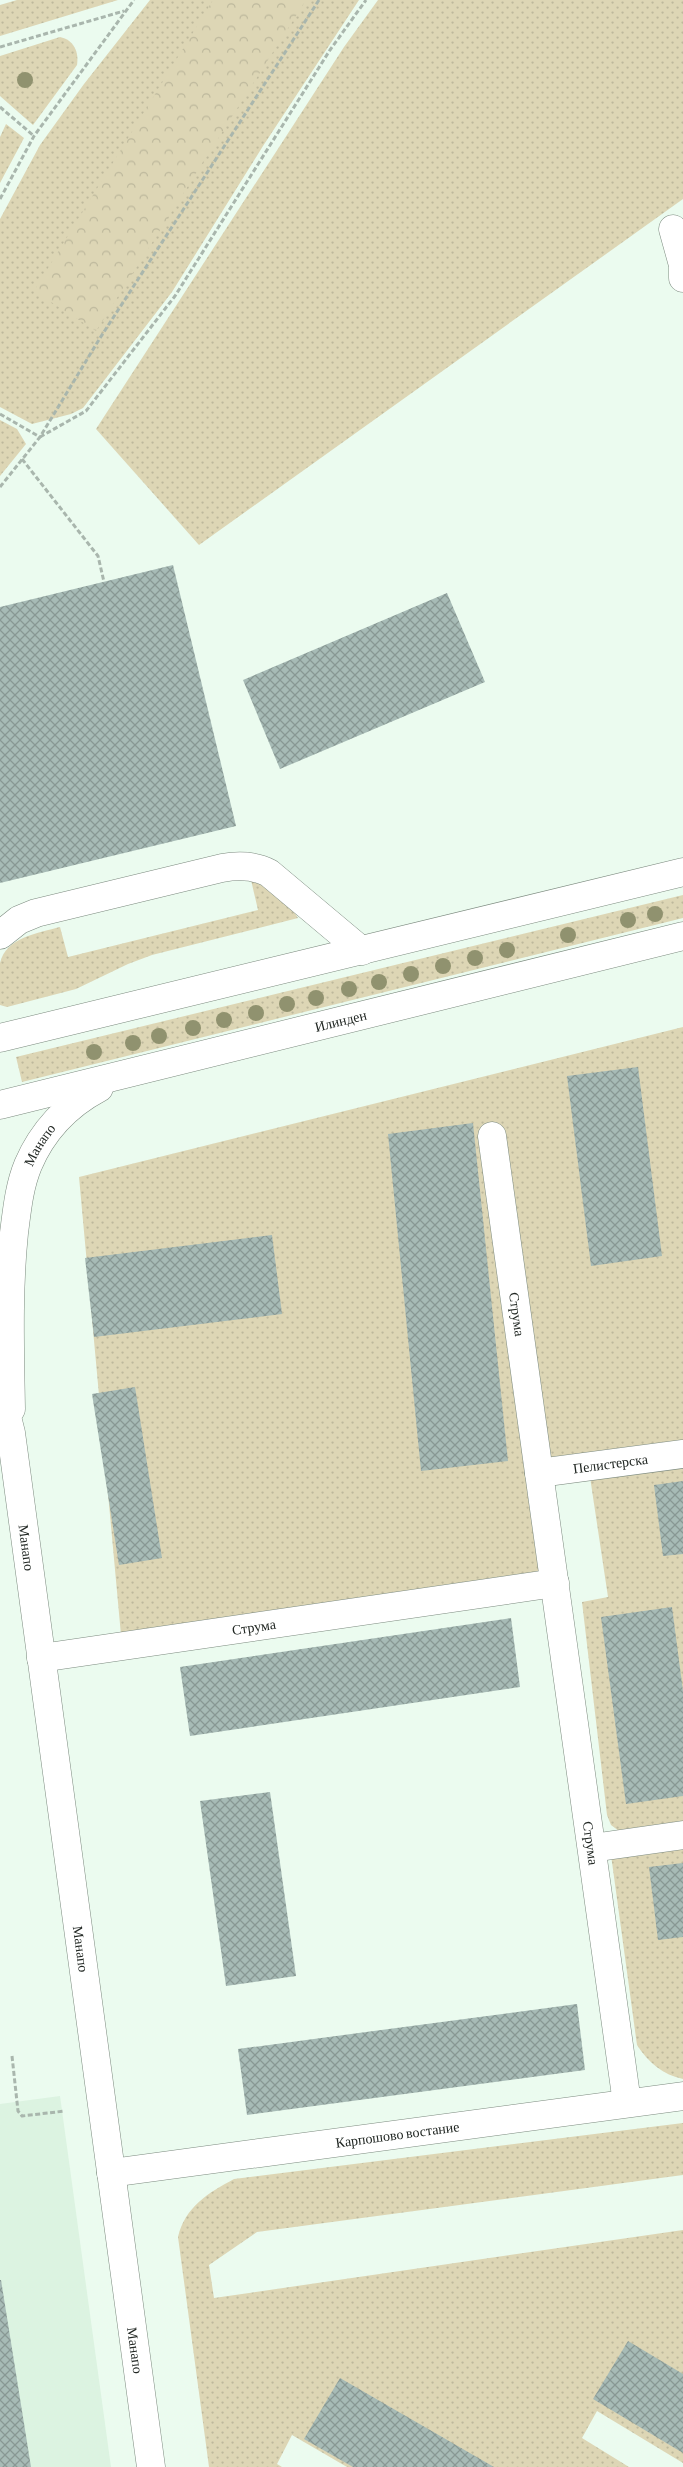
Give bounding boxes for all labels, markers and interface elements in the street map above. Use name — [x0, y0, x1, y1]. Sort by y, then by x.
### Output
street label: Илинден — [313, 1006, 369, 1035]
street label: Манапо — [21, 1120, 59, 1168]
street label: Струма — [506, 1291, 528, 1338]
street label: Пелистерска — [572, 1451, 650, 1476]
street label: Манапо — [15, 1523, 38, 1572]
street label: Струма — [231, 1616, 277, 1638]
street label: Струма — [580, 1820, 602, 1867]
street label: Манапо — [70, 1925, 92, 1973]
street label: Карпошово востание — [335, 2118, 460, 2151]
street label: Манапо — [124, 2326, 146, 2374]

